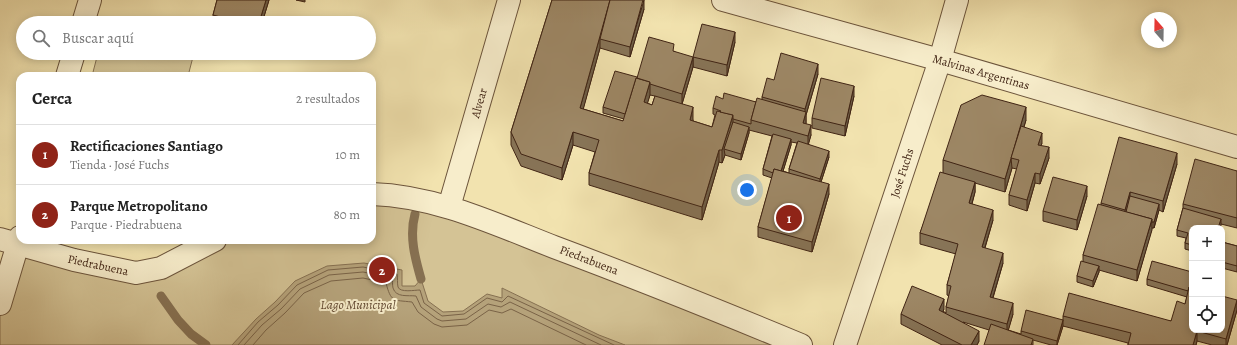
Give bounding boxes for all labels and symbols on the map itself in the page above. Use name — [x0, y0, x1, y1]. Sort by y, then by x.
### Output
north arrow — [1141, 12, 1177, 48]
street label: Malvinas Argentinas — [931, 50, 1032, 94]
street label: Alvear — [467, 86, 491, 121]
street label: José Fuchs — [887, 146, 918, 200]
your location — [737, 180, 757, 200]
pin: 1 — [776, 203, 802, 233]
street label: Piedrabuena — [557, 241, 621, 279]
street label: Piedrabuena — [66, 251, 130, 279]
pin: 2 — [369, 255, 395, 285]
water label: Lago Municipal — [320, 296, 396, 313]

